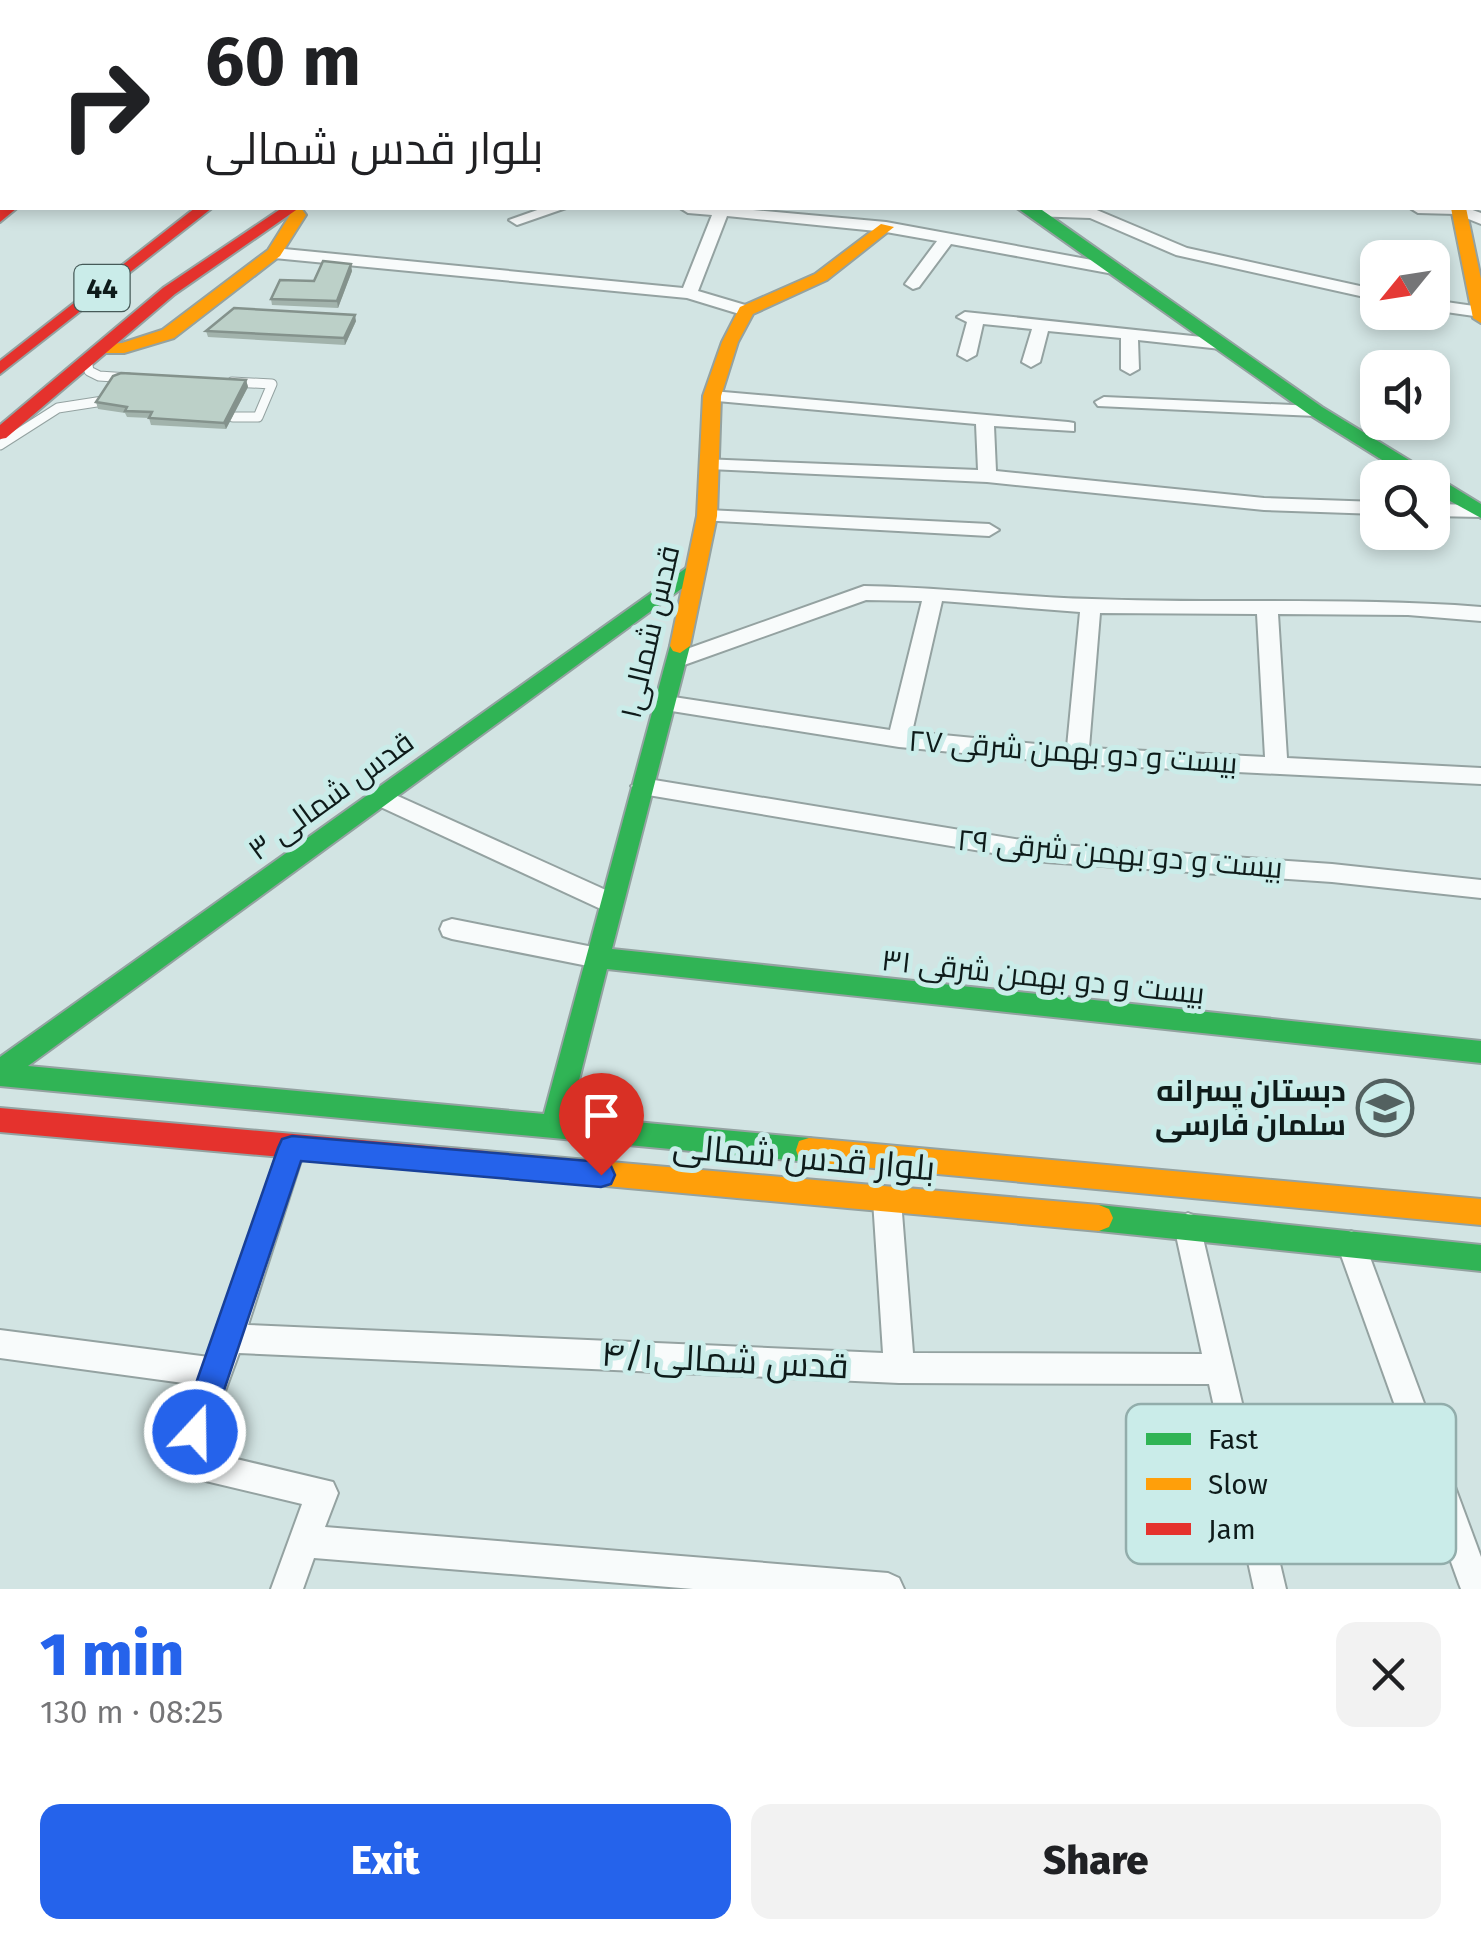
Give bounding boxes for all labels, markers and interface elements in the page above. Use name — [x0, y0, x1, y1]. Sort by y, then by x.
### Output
text: 60 m — [205, 20, 361, 104]
icon: right — [40, 40, 170, 170]
text: بلوار قدس شمالی — [205, 122, 544, 176]
north arrow — [1360, 240, 1450, 330]
map controls — [1360, 240, 1450, 550]
road number: 44 — [74, 265, 130, 311]
button: sound — [1360, 350, 1450, 440]
button: search — [1360, 460, 1450, 550]
street label: قدس شمالی۱ — [613, 542, 687, 722]
street label: بیست و دو بهمن شرقی ۲۷ — [907, 723, 1239, 781]
street label: قدس شمالی ۳ — [241, 724, 421, 868]
street label: بیست و دو بهمن شرقی ۲۹ — [956, 822, 1284, 886]
street label: بیست و دو بهمن شرقی ۳۱ — [880, 942, 1206, 1012]
pin — [559, 1073, 644, 1176]
place label: دبستان پسرانه سلمان فارسی — [1155, 1073, 1346, 1143]
school or university icon: دبستان پسرانه سلمان فارسی — [1355, 1078, 1415, 1138]
icon: arrive — [574, 1088, 629, 1143]
street label: بلوار قدس شمالی — [671, 1125, 937, 1189]
street label: قدس شمالی۴/۱ — [600, 1333, 850, 1387]
position arrow — [143, 1380, 247, 1484]
legend — [1126, 1404, 1456, 1564]
text: Fast — [1208, 1423, 1259, 1456]
text: Slow — [1208, 1468, 1268, 1501]
text: Jam — [1208, 1513, 1256, 1546]
text: 1 min — [40, 1619, 184, 1691]
button: close — [1336, 1622, 1441, 1727]
text: 130 m · 08:25 — [40, 1693, 223, 1731]
button: Exit — [40, 1804, 731, 1919]
button: Share — [751, 1804, 1441, 1919]

